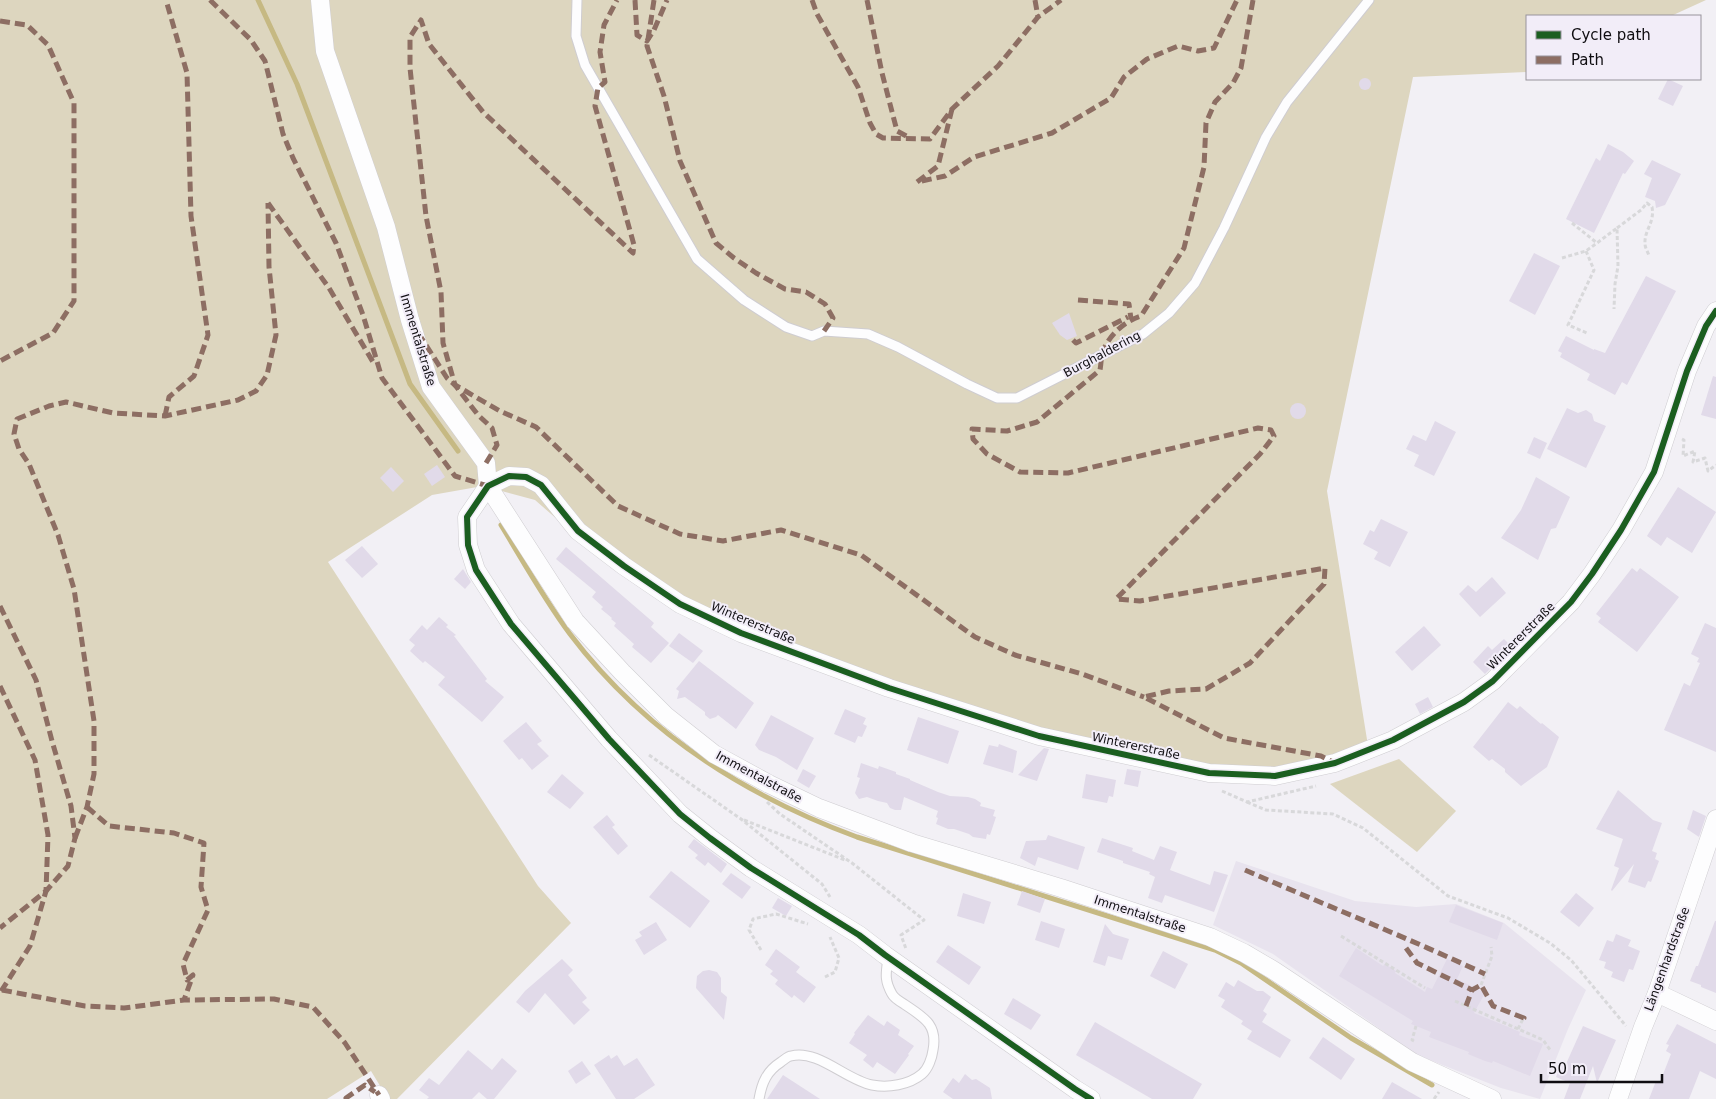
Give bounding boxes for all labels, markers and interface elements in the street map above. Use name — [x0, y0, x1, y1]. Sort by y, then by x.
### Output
legend — [1526, 15, 1701, 80]
text: Cycle path — [1571, 26, 1651, 44]
text: Path — [1571, 51, 1604, 69]
street label: Immentalstraße — [397, 292, 439, 388]
street label: Burghaldering — [1061, 328, 1143, 380]
street label: Wintererstraße — [709, 599, 797, 647]
street label: Wintererstraße — [1484, 599, 1558, 673]
street label: Wintererstraße — [1091, 730, 1181, 762]
street label: Immentalstraße — [714, 748, 804, 806]
street label: Immentalstraße — [1092, 893, 1188, 935]
street label: Längenhardstraße — [1642, 905, 1692, 1013]
scale bar — [1541, 1052, 1662, 1084]
text: 50 m — [1548, 1060, 1586, 1078]

